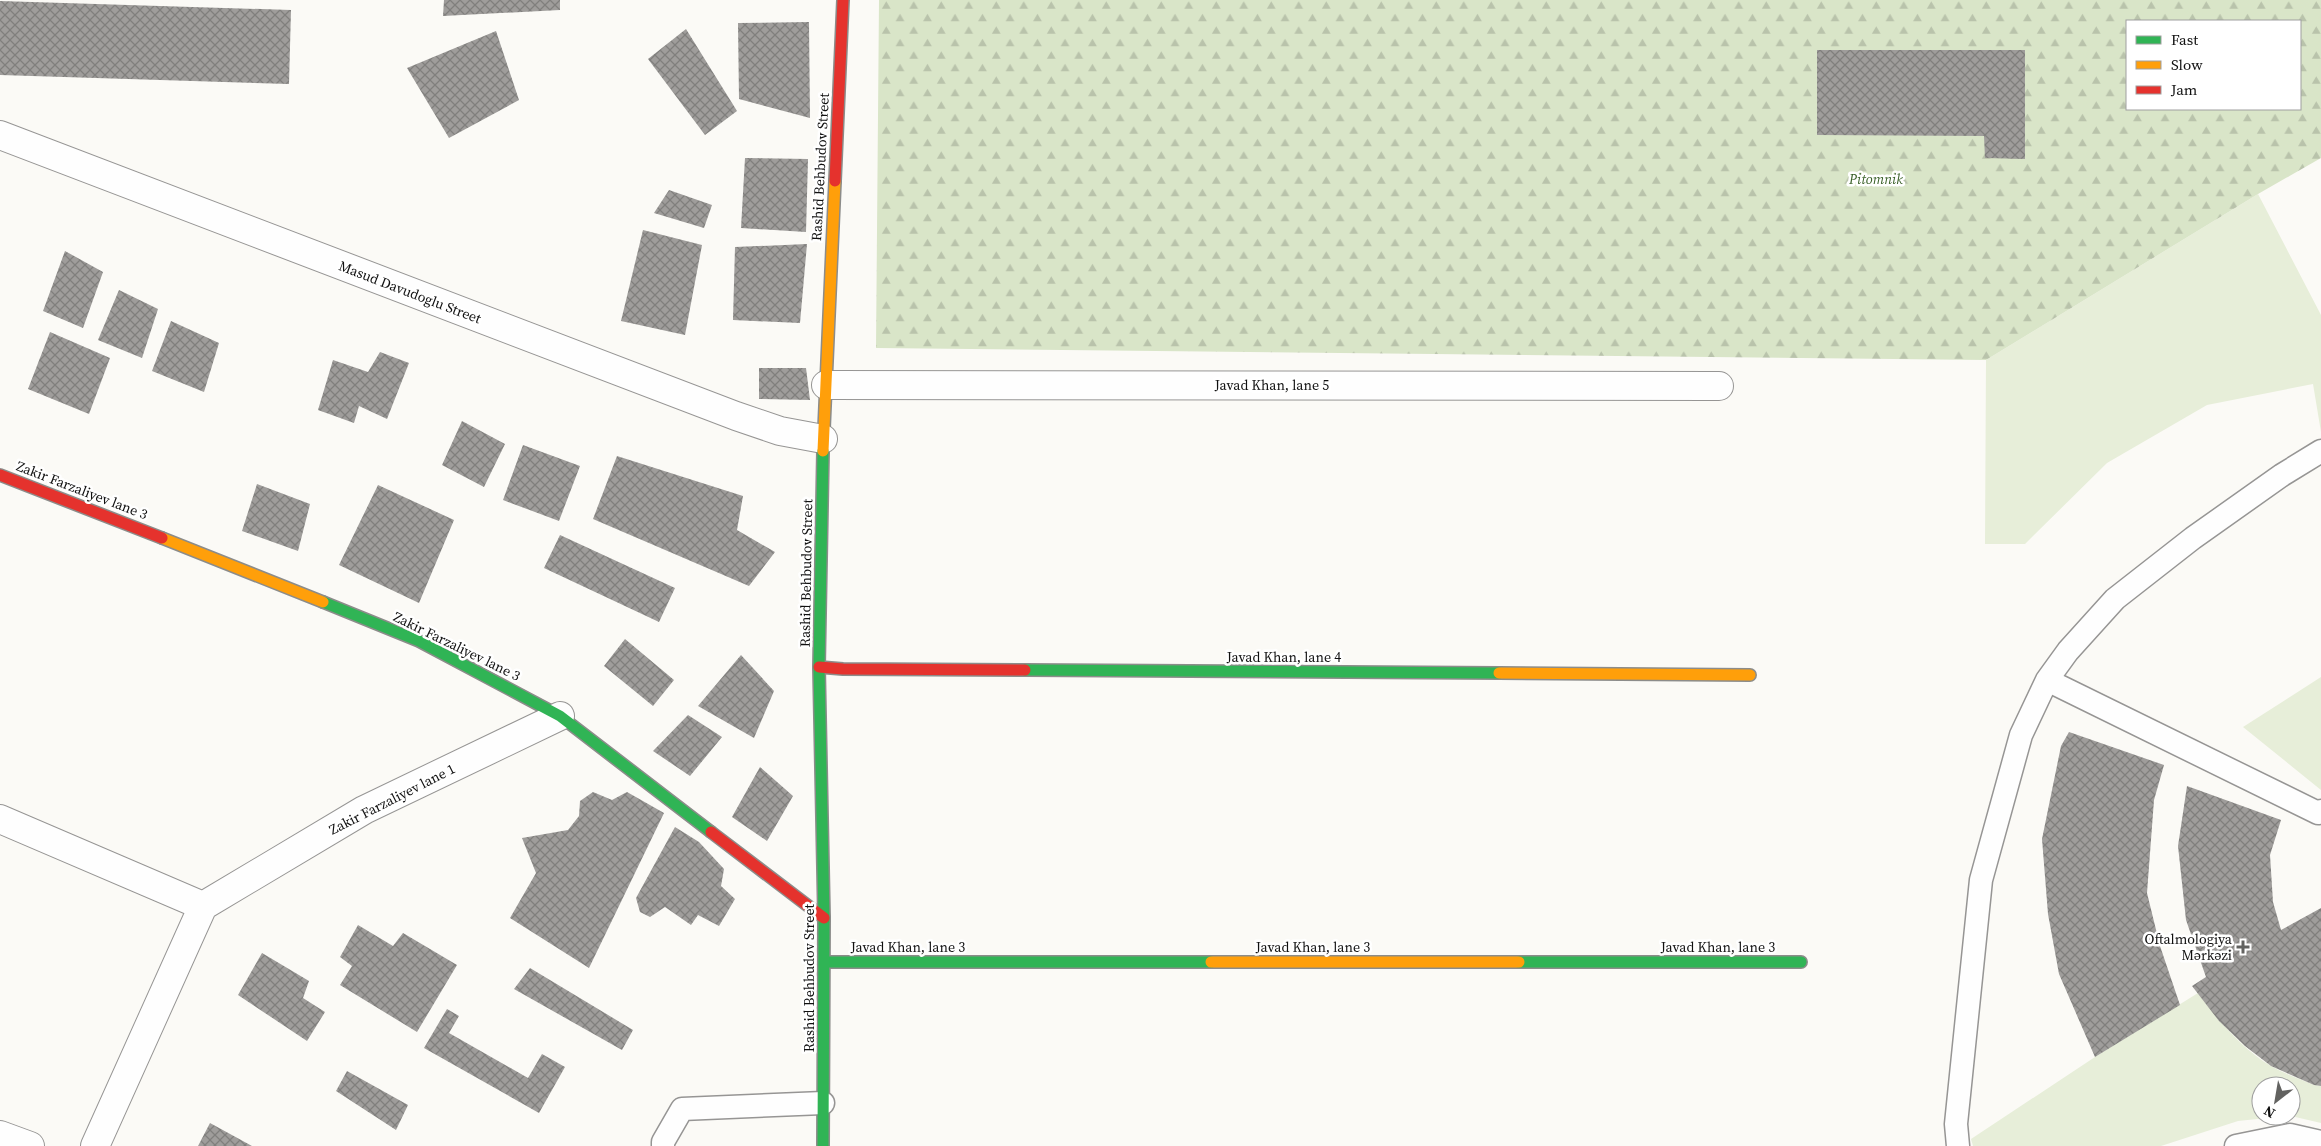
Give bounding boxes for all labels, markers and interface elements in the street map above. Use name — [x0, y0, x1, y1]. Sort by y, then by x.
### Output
legend — [2126, 20, 2301, 110]
text: Fast — [2171, 29, 2198, 50]
text: Slow — [2171, 54, 2203, 75]
text: Jam — [2170, 79, 2198, 100]
street label: Rashid Behbudov Street — [806, 92, 834, 242]
park label: Pitomnik — [1848, 169, 1903, 189]
street label: Masud Davudoglu Street — [336, 256, 484, 329]
street label: Javad Khan, lane 5 — [1214, 375, 1329, 395]
street label: Zakir Farzaliyev lane 3 — [13, 456, 151, 524]
street label: Rashid Behbudov Street — [795, 498, 817, 647]
street label: Zakir Farzaliyev lane 3 — [390, 607, 524, 685]
street label: Javad Khan, lane 4 — [1226, 647, 1341, 667]
street label: Zakir Farzaliyev lane 1 — [325, 758, 459, 840]
street label: Rashid Behbudov Street — [799, 903, 819, 1052]
place label: Oftalmologiya Mərkəzi — [2144, 929, 2233, 965]
street label: Javad Khan, lane 3 — [850, 937, 965, 957]
street label: Javad Khan, lane 3 — [1255, 937, 1370, 957]
street label: Javad Khan, lane 3 — [1660, 937, 1775, 957]
marker: Oftalmologiya Mərkəzi — [2236, 940, 2250, 954]
north arrow — [2251, 1076, 2301, 1126]
text: N — [2260, 1101, 2279, 1123]

